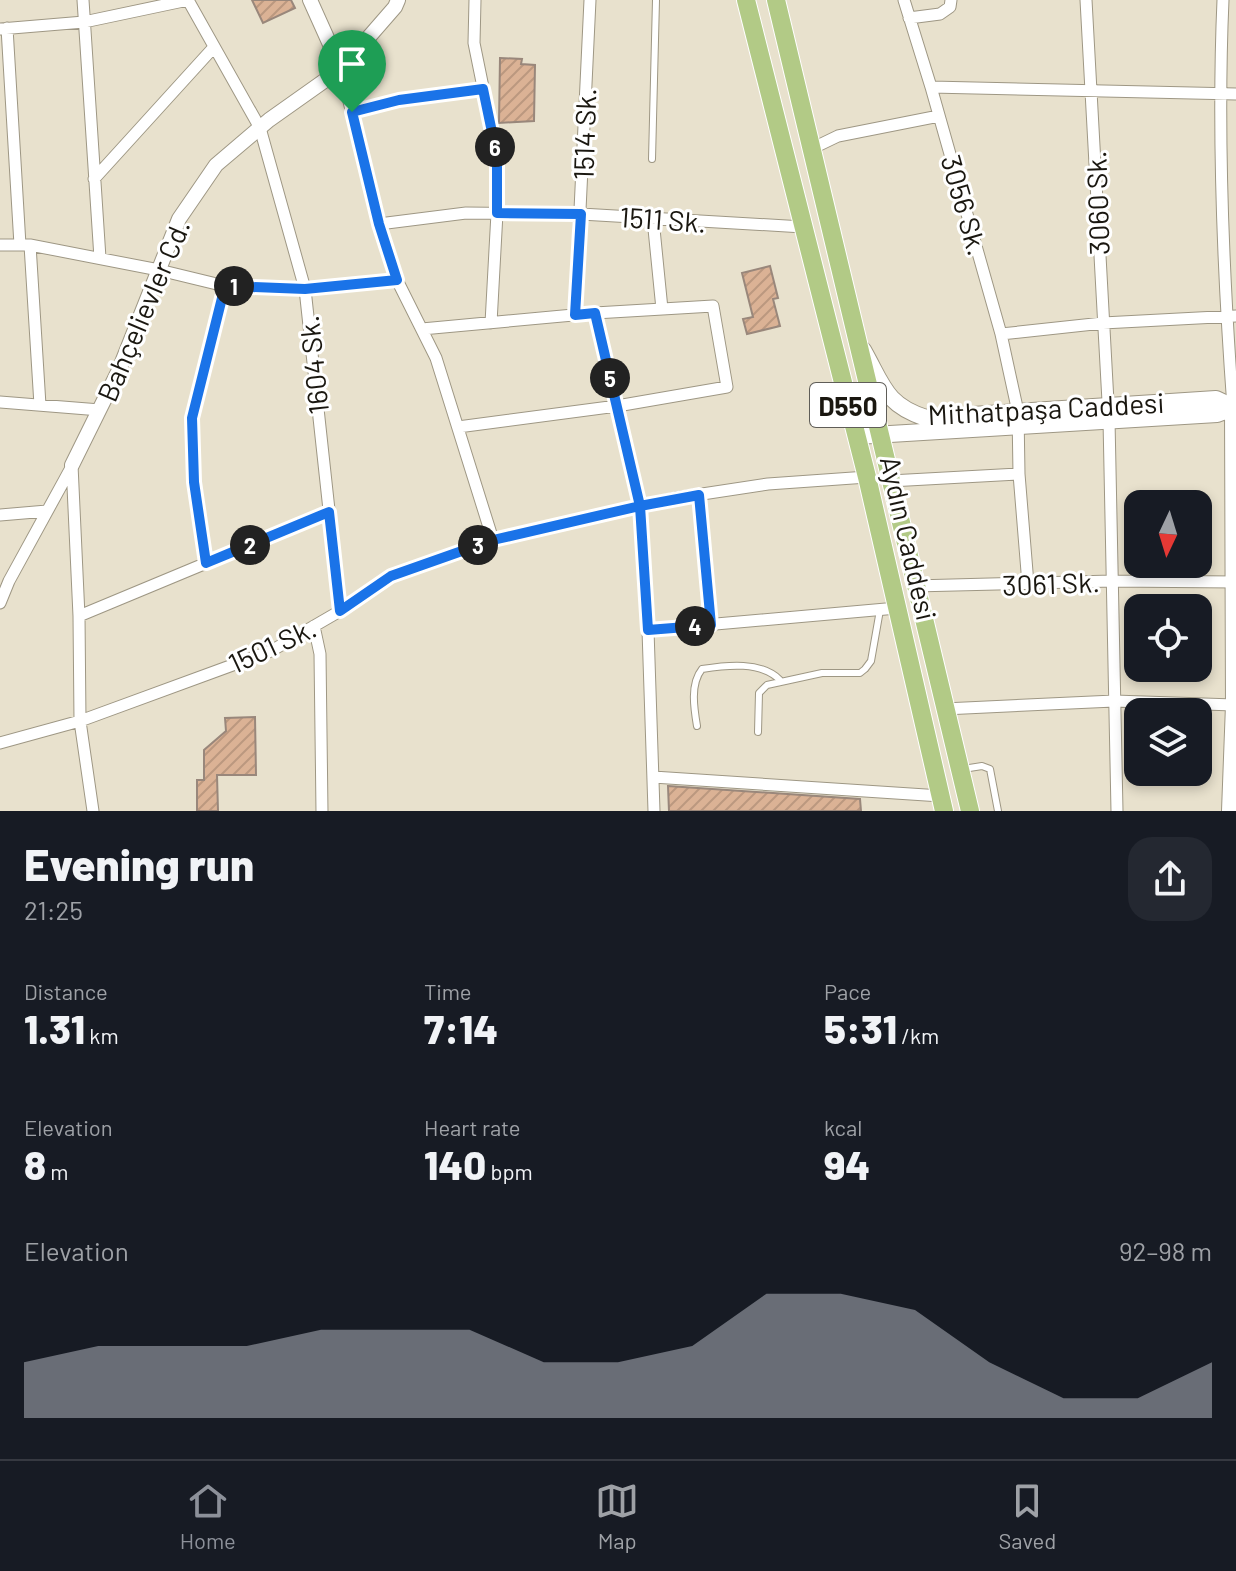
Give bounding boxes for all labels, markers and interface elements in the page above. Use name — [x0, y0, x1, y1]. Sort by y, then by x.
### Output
pin — [318, 30, 386, 112]
icon: arrive — [330, 42, 374, 86]
street label: 1514 Sk. — [565, 87, 603, 181]
pin: 6 — [475, 127, 515, 167]
text: 6 — [489, 134, 501, 160]
street label: 3060 Sk. — [1078, 150, 1116, 256]
street label: 3056 Sk. — [934, 151, 996, 259]
street label: 1511 Sk. — [618, 199, 708, 239]
street label: Bahçelievler Cd. — [89, 214, 197, 406]
pin: 1 — [214, 266, 254, 306]
text: 1 — [230, 273, 238, 299]
street label: 1604 Sk. — [291, 314, 335, 416]
pin: 5 — [590, 358, 630, 398]
text: 5 — [604, 365, 616, 391]
road number: D550 — [810, 383, 886, 427]
street label: Mithatpaşa Caddesi — [927, 385, 1165, 431]
street label: Aydın Caddesi — [874, 453, 944, 623]
north arrow — [1124, 490, 1212, 578]
map controls — [1124, 490, 1212, 786]
pin: 2 — [230, 525, 270, 565]
pin: 3 — [458, 525, 498, 565]
text: 2 — [244, 532, 256, 558]
text: 3 — [472, 532, 484, 558]
street label: 3061 Sk. — [1002, 564, 1100, 602]
button: locate — [1124, 594, 1212, 682]
pin: 4 — [675, 606, 715, 646]
street label: 1501 Sk. — [223, 610, 321, 680]
text: 4 — [688, 613, 702, 639]
button: layers — [1124, 698, 1212, 786]
text: Evening run — [24, 837, 254, 890]
button: share — [1128, 837, 1212, 921]
text: 21:25 — [24, 894, 83, 925]
text: Distance — [24, 978, 108, 1004]
text: Time — [424, 978, 472, 1004]
text: Pace — [824, 978, 871, 1004]
text: 1.31 — [24, 1004, 85, 1052]
text: 7:14 — [424, 1004, 498, 1052]
text: 5:31 — [824, 1004, 897, 1052]
text: km — [85, 1022, 119, 1048]
text: /km — [897, 1022, 939, 1048]
text: Elevation — [24, 1114, 113, 1140]
text: Heart rate — [424, 1114, 521, 1140]
text: kcal — [824, 1114, 862, 1140]
text: 8 — [24, 1140, 46, 1188]
text: 140 — [424, 1140, 486, 1188]
text: 94 — [824, 1140, 870, 1188]
text: m — [46, 1158, 69, 1184]
text: bpm — [486, 1158, 533, 1184]
text: Elevation — [24, 1235, 129, 1266]
text: 92–98 m — [1119, 1235, 1212, 1266]
tab: Home — [180, 1479, 236, 1553]
tab: Map — [595, 1479, 639, 1553]
tab: Saved — [999, 1479, 1056, 1553]

